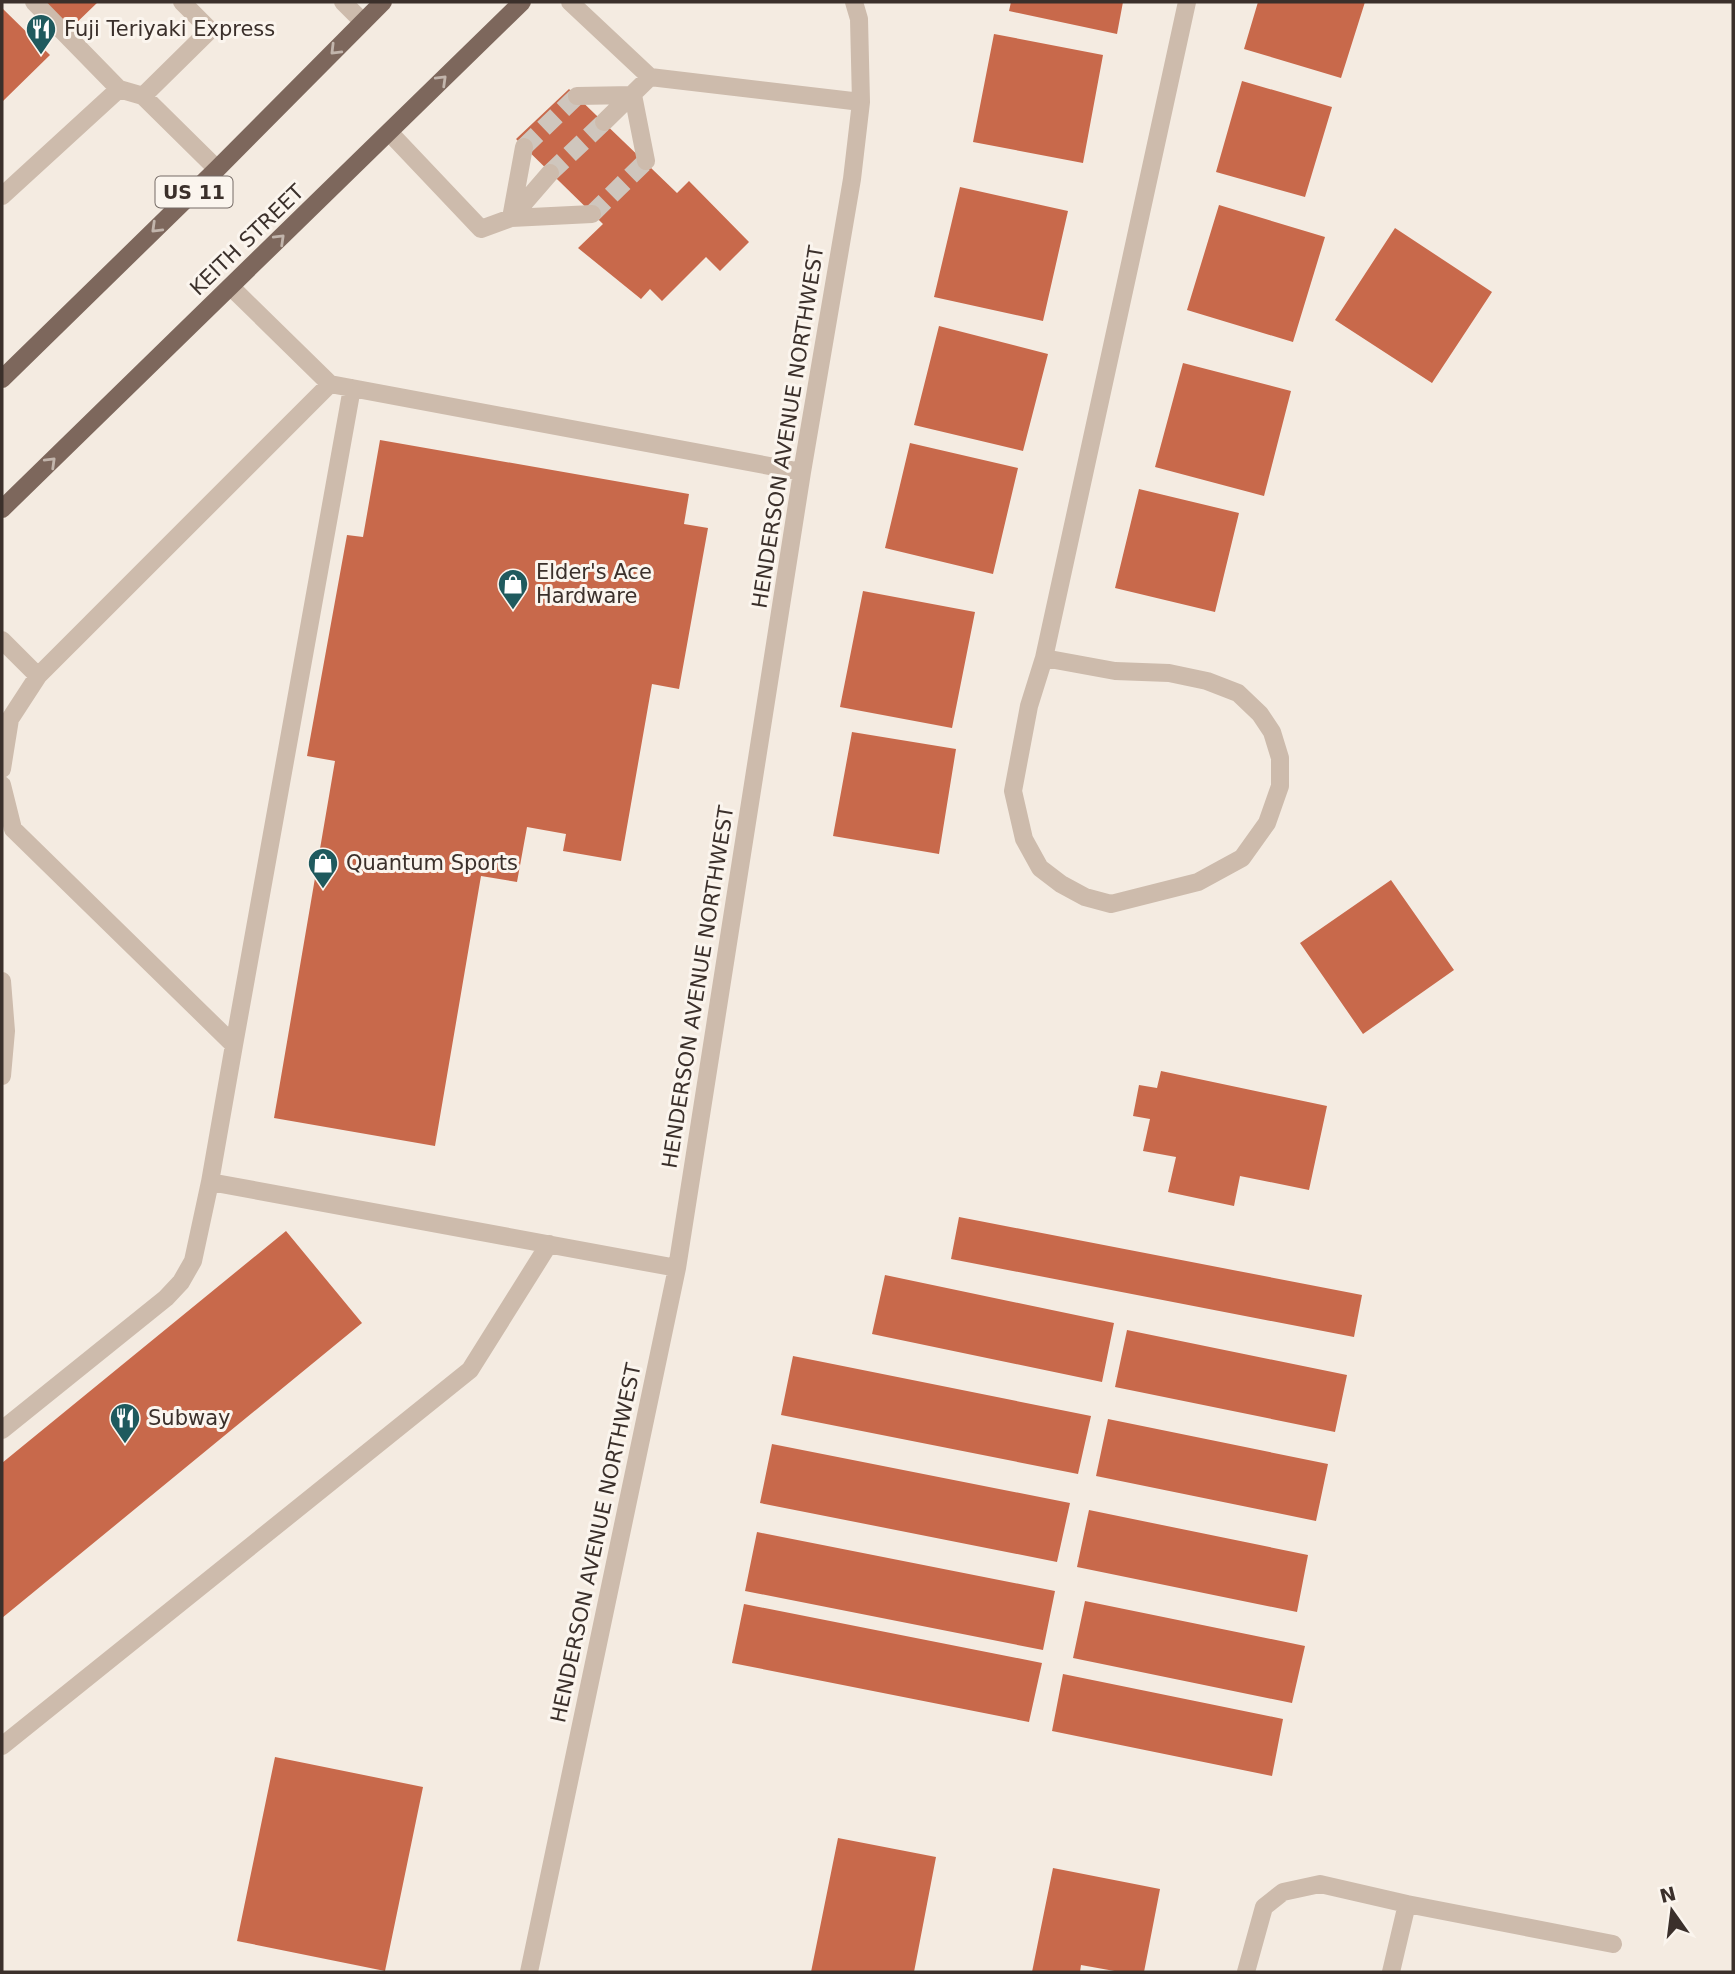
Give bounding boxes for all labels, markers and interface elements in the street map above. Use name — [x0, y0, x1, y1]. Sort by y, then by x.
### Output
restaurant icon: Fuji Teriyaki Express — [24, 12, 58, 56]
place label: Fuji Teriyaki Express — [64, 17, 275, 41]
one-way arrow — [330, 42, 343, 55]
one-way arrow — [434, 75, 447, 88]
road number: US 11 — [156, 176, 232, 208]
street label: KEITH STREET — [185, 180, 309, 300]
one-way arrow — [152, 220, 165, 233]
one-way arrow — [272, 235, 285, 248]
street label: HENDERSON AVENUE NORTHWEST — [747, 244, 829, 610]
one-way arrow — [43, 457, 56, 470]
place label: Elder's Ace Hardware — [536, 560, 652, 608]
shop icon: Elder's Ace Hardware — [496, 567, 530, 611]
street label: HENDERSON AVENUE NORTHWEST — [657, 804, 739, 1170]
shop icon: Quantum Sports — [306, 846, 340, 890]
place label: Quantum Sports — [346, 851, 518, 875]
street label: HENDERSON AVENUE NORTHWEST — [546, 1361, 646, 1725]
restaurant icon: Subway — [108, 1401, 142, 1445]
place label: Subway — [148, 1406, 230, 1430]
north arrow — [1637, 1876, 1707, 1946]
text: N — [1658, 1882, 1678, 1907]

